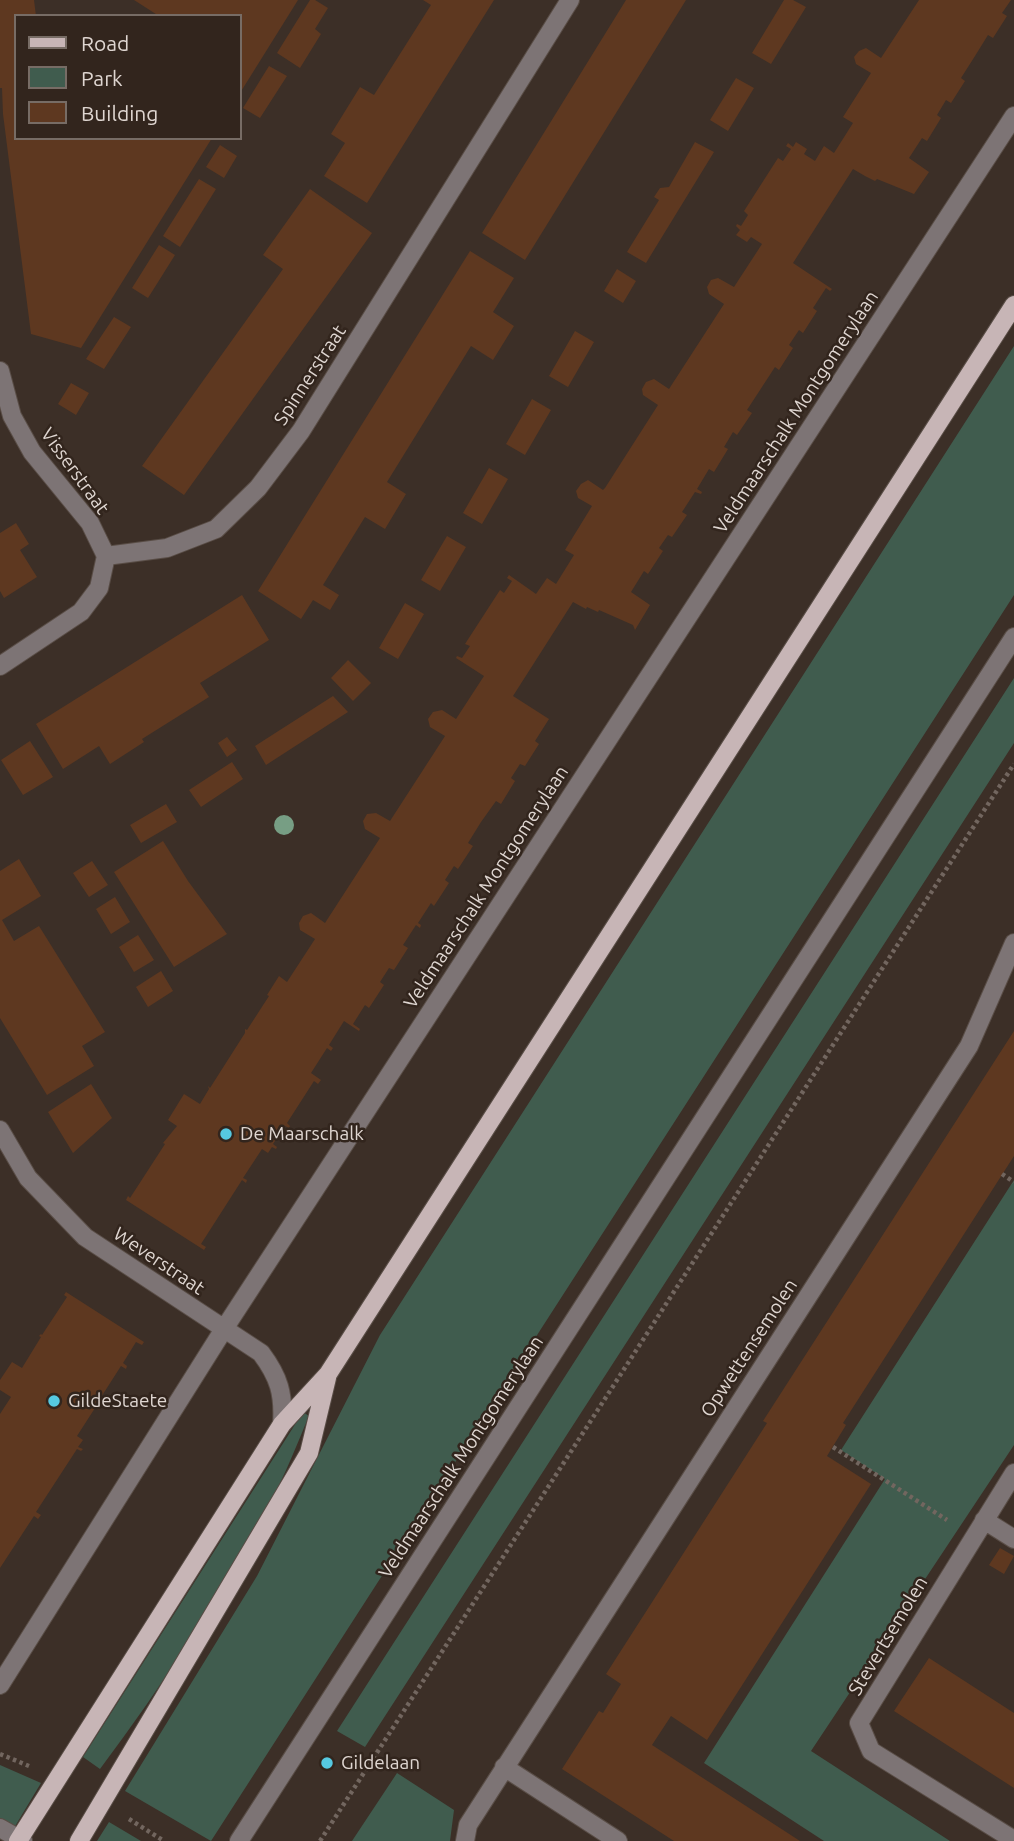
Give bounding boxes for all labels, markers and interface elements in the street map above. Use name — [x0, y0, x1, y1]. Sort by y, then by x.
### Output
legend — [14, 14, 242, 140]
text: Road — [81, 31, 129, 55]
text: Park — [81, 66, 123, 90]
text: Building — [81, 101, 158, 125]
street label: Veldmaarschalk Montgomerylaan — [709, 286, 883, 538]
street label: Spinnerstraat — [269, 321, 351, 429]
street label: Visserstraat — [36, 423, 114, 519]
street label: Veldmaarschalk Montgomerylaan — [399, 761, 573, 1013]
place label: De Maarschalk — [240, 1123, 364, 1145]
marker: De Maarschalk — [218, 1126, 234, 1142]
street label: Weverstraat — [109, 1222, 209, 1300]
street label: Opwettensemolen — [696, 1275, 802, 1421]
street label: Veldmaarschalk Montgomerylaan — [374, 1331, 548, 1583]
place label: GildeStaete — [68, 1390, 167, 1412]
marker: GildeStaete — [46, 1393, 62, 1409]
street label: Stevertsemolen — [844, 1572, 932, 1700]
place label: Gildelaan — [341, 1752, 420, 1774]
marker: Gildelaan — [319, 1755, 335, 1771]

